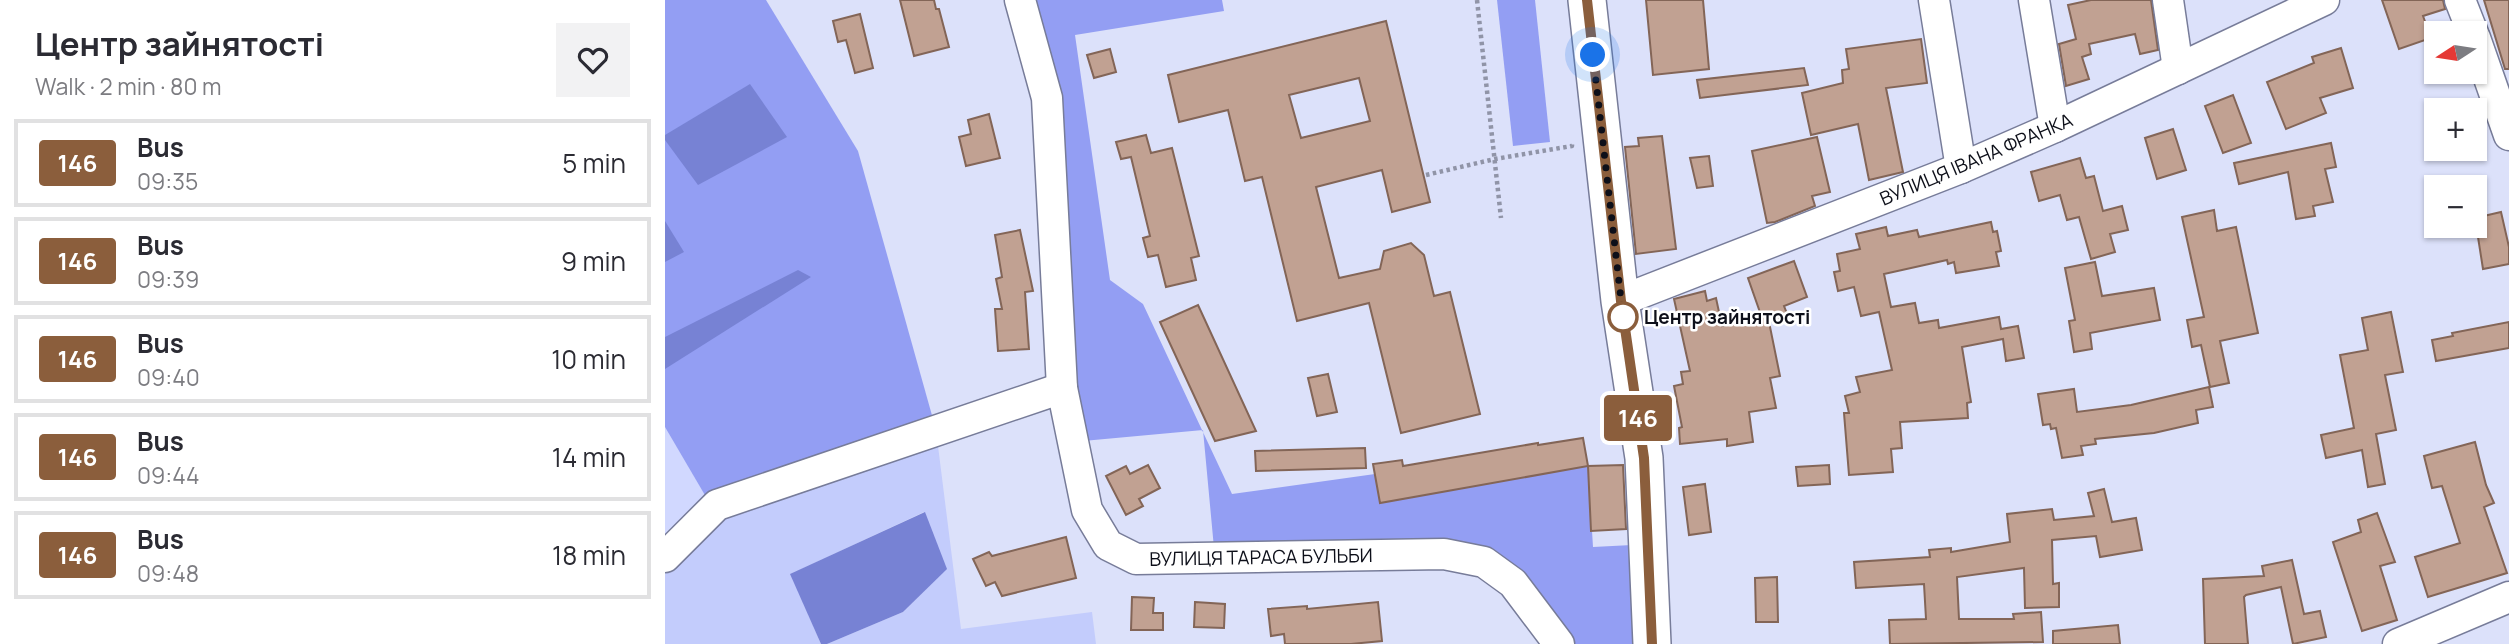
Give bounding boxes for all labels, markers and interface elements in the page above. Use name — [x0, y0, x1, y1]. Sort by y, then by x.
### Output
text: Центр зайнятості — [35, 21, 324, 66]
north arrow — [2424, 21, 2487, 84]
map controls — [2424, 21, 2487, 238]
button: heart — [556, 23, 630, 97]
your location — [1575, 37, 1610, 72]
text: Walk · 2 min · 80 m — [35, 70, 222, 102]
button: + — [2424, 98, 2487, 161]
street label: ВУЛИЦЯ ІВАНА ФРАНКА — [1876, 107, 2076, 211]
text: Bus — [137, 129, 184, 165]
text: 5 min — [562, 145, 626, 181]
text: 146 — [57, 146, 98, 179]
text: 09:35 — [137, 165, 198, 197]
button: − — [2424, 175, 2487, 238]
text: Bus — [137, 227, 184, 263]
text: 9 min — [561, 243, 626, 279]
text: 146 — [57, 244, 98, 277]
text: 09:39 — [137, 263, 199, 295]
marker: Центр зайнятості — [1608, 302, 1638, 332]
place label: Центр зайнятості — [1644, 304, 1810, 330]
text: Bus — [137, 325, 184, 361]
text: 10 min — [551, 341, 626, 377]
text: 146 — [57, 342, 98, 375]
text: 09:40 — [137, 361, 200, 393]
line badge: 146 — [1598, 395, 1678, 441]
text: 146 — [1618, 401, 1658, 434]
text: Bus — [137, 423, 184, 459]
text: 14 min — [552, 439, 626, 475]
text: 146 — [57, 440, 98, 473]
text: 09:44 — [137, 459, 200, 491]
text: Bus — [137, 521, 184, 557]
text: 18 min — [552, 537, 626, 573]
text: 146 — [57, 538, 98, 571]
street label: ВУЛИЦЯ ТАРАСА БУЛЬБИ — [1149, 542, 1373, 572]
text: 09:48 — [137, 557, 199, 589]

